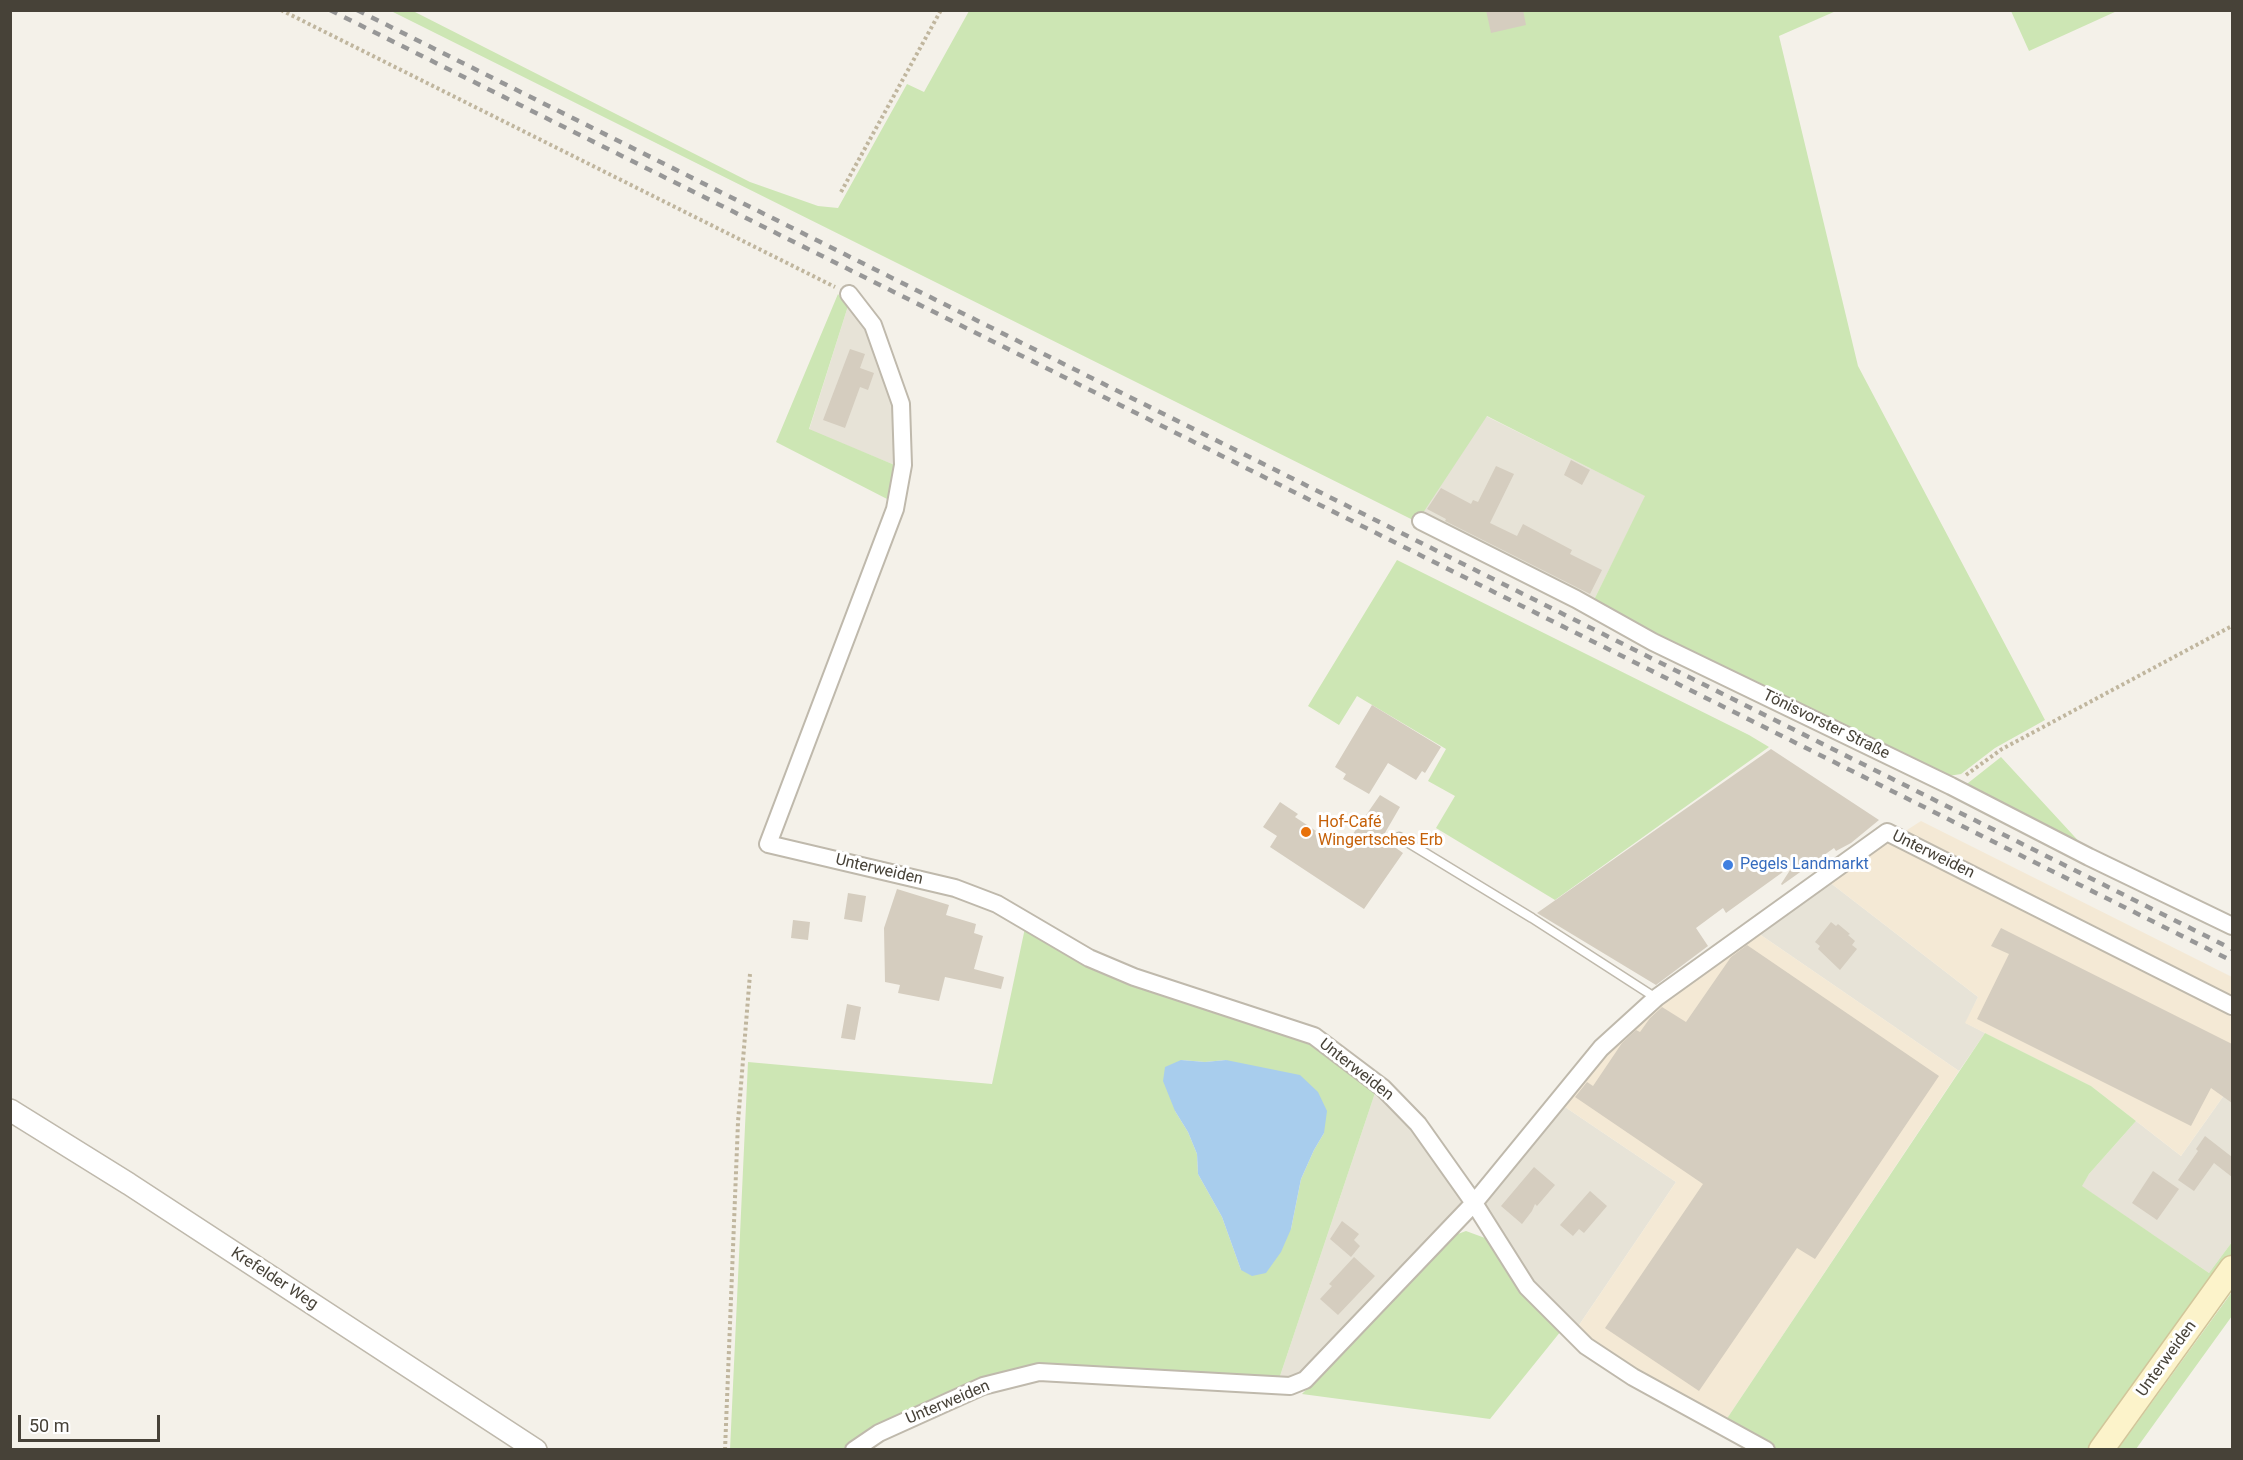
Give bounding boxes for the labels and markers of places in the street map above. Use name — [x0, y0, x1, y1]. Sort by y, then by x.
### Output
place label: Hof-Café Wingertsches Erb — [1318, 813, 1443, 851]
marker: Hof-Café Wingertsches Erb — [1299, 825, 1313, 839]
place label: Pegels Landmarkt — [1740, 855, 1869, 875]
marker: Pegels Landmarkt — [1721, 858, 1735, 872]

